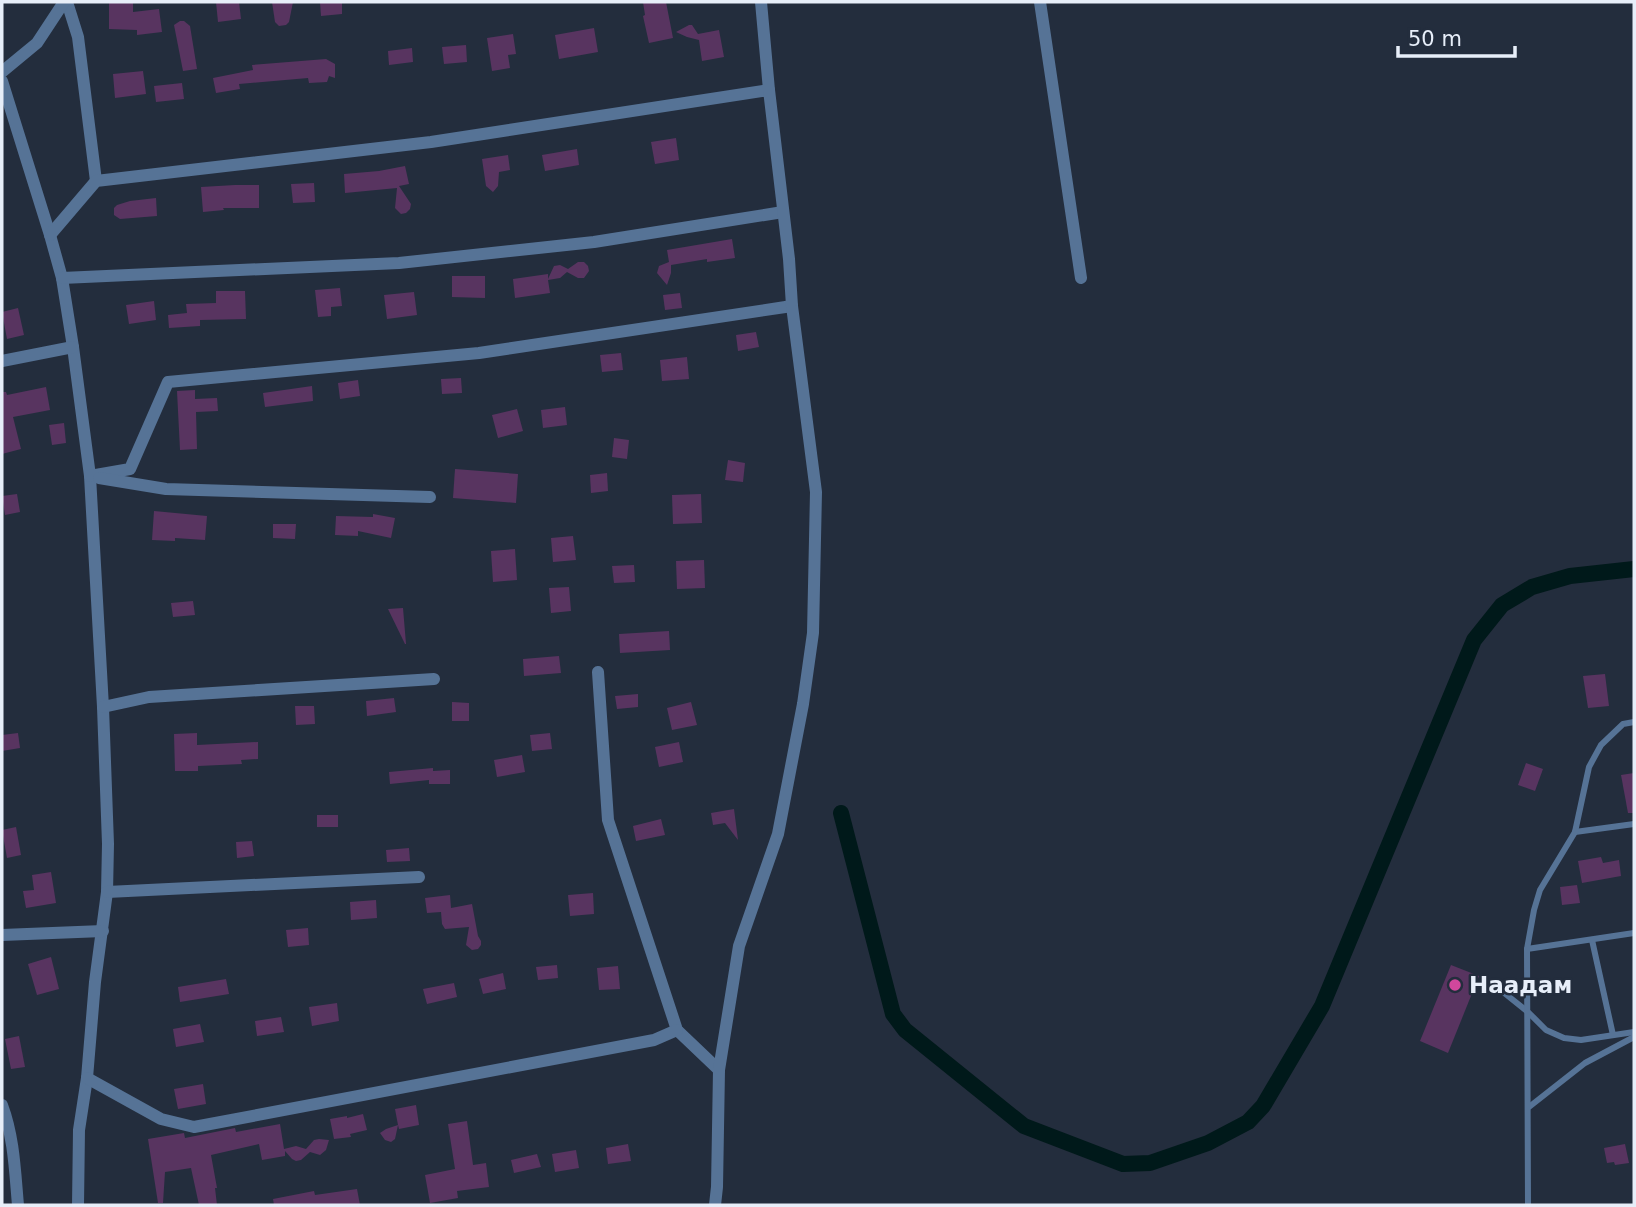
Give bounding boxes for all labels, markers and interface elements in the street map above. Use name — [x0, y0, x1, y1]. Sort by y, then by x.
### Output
scale bar — [1398, 14, 1515, 58]
text: 50 m — [1408, 27, 1462, 51]
place label: Наадам — [1469, 972, 1572, 998]
marker: Наадам — [1447, 977, 1463, 993]

